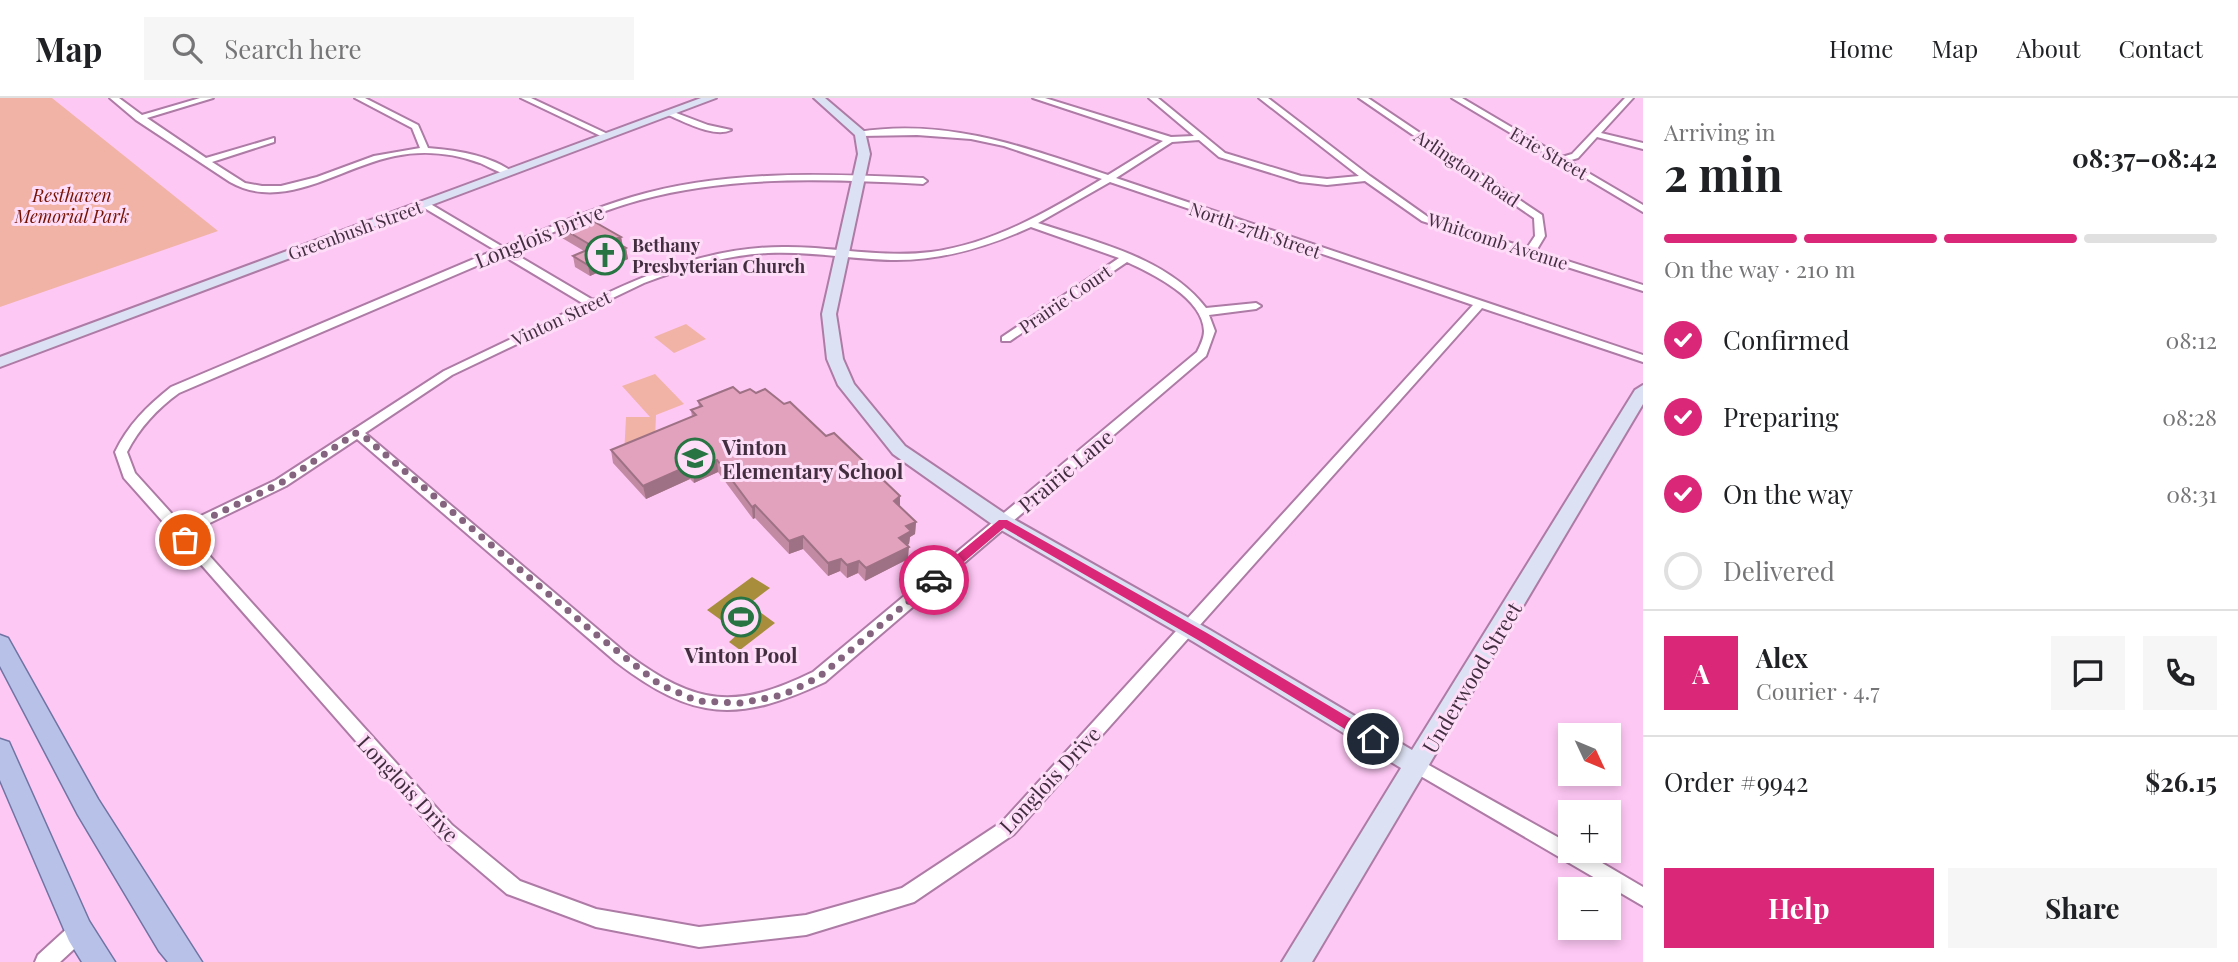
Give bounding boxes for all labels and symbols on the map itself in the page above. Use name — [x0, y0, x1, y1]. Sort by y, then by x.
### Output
street label: Erie Street — [1506, 121, 1593, 185]
street label: Arlington Road — [1409, 123, 1525, 212]
park label: Resthaven Memorial Park — [14, 183, 129, 228]
street label: Greenbush Street — [285, 194, 426, 265]
street label: Longlois Drive — [470, 196, 608, 274]
street label: North 27th Street — [1186, 196, 1324, 264]
street label: Whitcomb Avenue — [1424, 207, 1571, 275]
place label: Bethany Presbyterian Church — [632, 233, 805, 278]
church icon: Bethany Presbyterian Church — [584, 234, 626, 276]
street label: Prairie Court — [1014, 259, 1116, 339]
street label: Vinton Street — [507, 284, 615, 352]
street label: Prairie Lane — [1012, 422, 1118, 518]
place label: Vinton Elementary School — [721, 432, 904, 484]
school or university icon: Vinton Elementary School — [674, 437, 716, 479]
pin — [155, 510, 215, 570]
courier — [899, 545, 969, 615]
sports icon: Vinton Pool — [720, 596, 762, 638]
street label: Underwood Street — [1415, 596, 1527, 758]
place label: Vinton Pool — [683, 640, 798, 668]
pin — [1343, 709, 1403, 769]
street label: Longlois Drive — [992, 719, 1106, 839]
north arrow — [1558, 723, 1620, 786]
street label: Longlois Drive — [352, 728, 466, 848]

